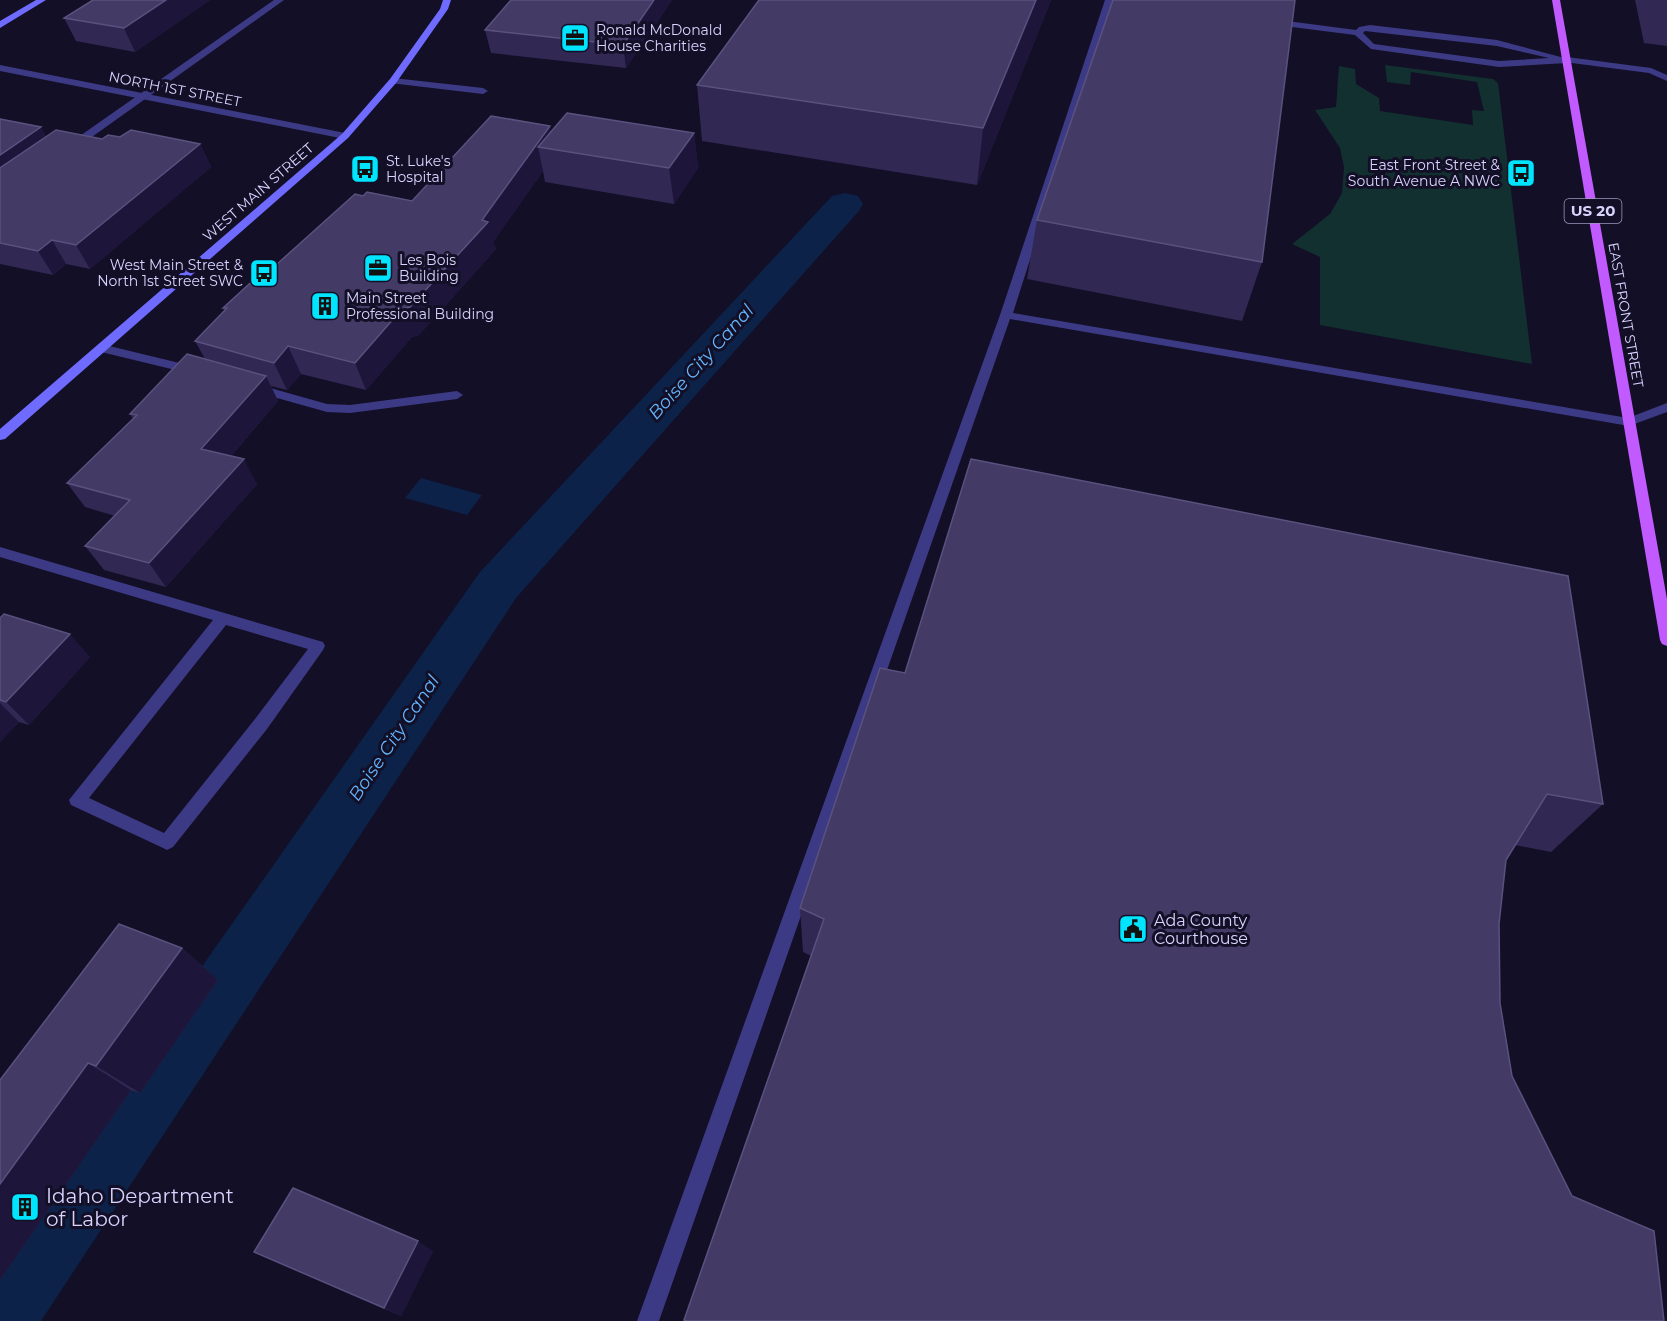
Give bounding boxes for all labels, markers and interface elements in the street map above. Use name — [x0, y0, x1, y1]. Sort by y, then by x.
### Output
place label: Ronald McDonald House Charities — [596, 21, 722, 55]
office icon: Ronald McDonald House Charities — [559, 22, 591, 54]
street label: NORTH 1ST STREET — [107, 67, 243, 111]
street label: WEST MAIN STREET — [199, 139, 317, 245]
place label: St. Luke's Hospital — [386, 152, 451, 186]
bus stop icon: St. Luke's Hospital — [349, 153, 381, 185]
place label: East Front Street & South Avenue A NWC — [1348, 156, 1501, 190]
bus stop icon: East Front Street & South Avenue A NWC — [1505, 157, 1537, 189]
road number: US 20 — [1564, 199, 1622, 223]
street label: EAST FRONT STREET — [1604, 241, 1648, 389]
place label: Les Bois Building — [399, 251, 459, 285]
office icon: Les Bois Building — [362, 252, 394, 284]
place label: West Main Street & North 1st Street SWC — [97, 256, 244, 290]
bus stop icon: West Main Street & North 1st Street SWC — [248, 257, 280, 289]
place label: Main Street Professional Building — [346, 289, 494, 323]
building icon: Main Street Professional Building — [309, 290, 341, 322]
water label: Boise City Canal — [644, 300, 758, 424]
water label: Boise City Canal — [344, 671, 444, 805]
place label: Ada County Courthouse — [1154, 911, 1248, 948]
public building icon: Ada County Courthouse — [1117, 913, 1149, 945]
place label: Idaho Department of Labor — [46, 1184, 234, 1231]
building icon: Idaho Department of Labor — [9, 1191, 41, 1223]

